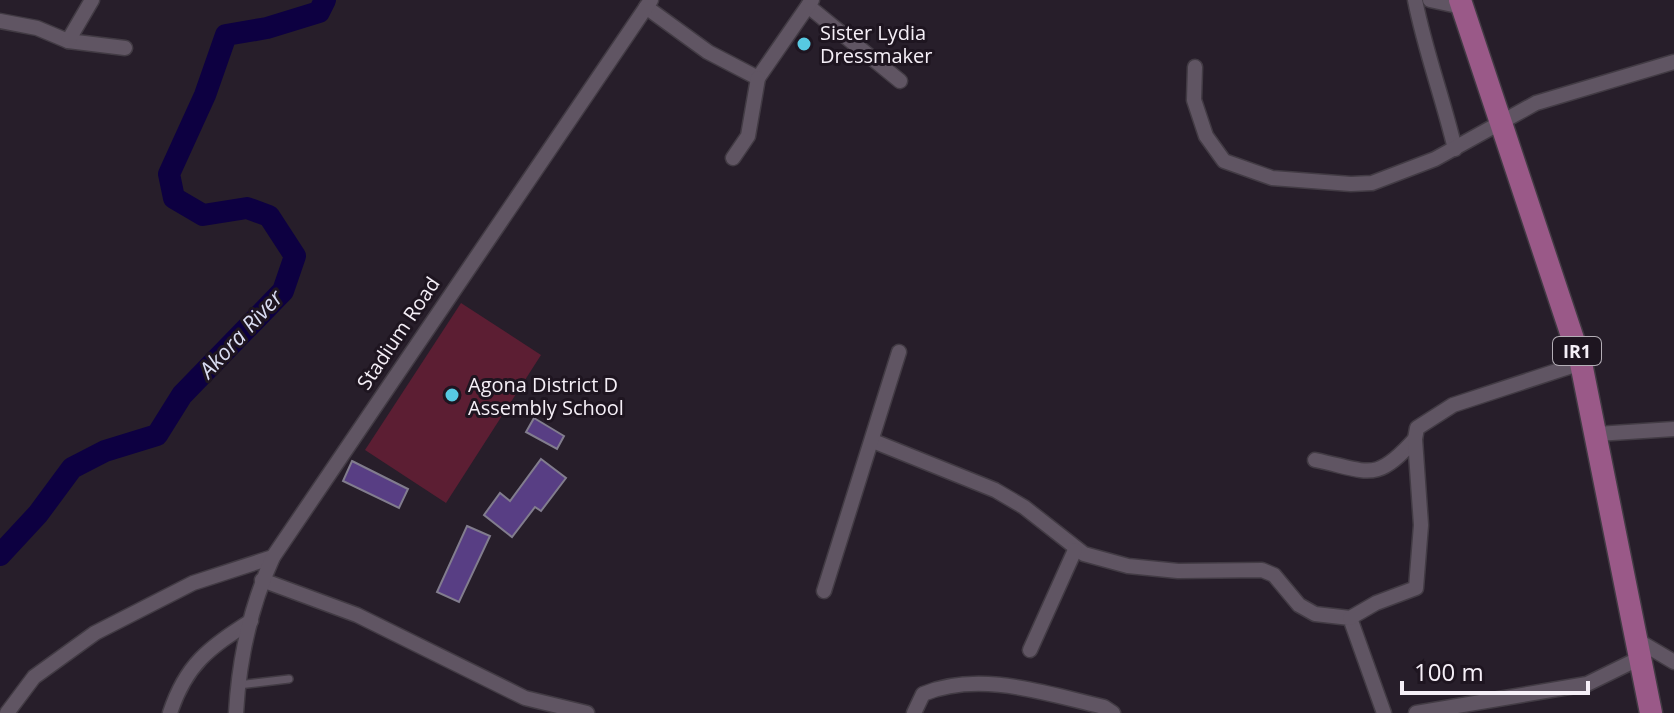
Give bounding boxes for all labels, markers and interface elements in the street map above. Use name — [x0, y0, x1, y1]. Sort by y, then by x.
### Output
place label: Sister Lydia Dressmaker — [820, 19, 933, 69]
marker: Sister Lydia Dressmaker — [795, 35, 813, 53]
street label: Stadium Road — [350, 271, 446, 395]
water label: Akora River — [190, 282, 289, 385]
road number: IR1 — [1553, 337, 1601, 365]
place label: Agona District D Assembly School — [468, 371, 624, 421]
marker: Agona District D Assembly School — [443, 386, 461, 404]
scale bar — [1402, 645, 1588, 695]
text: 100 m — [1414, 655, 1484, 688]

